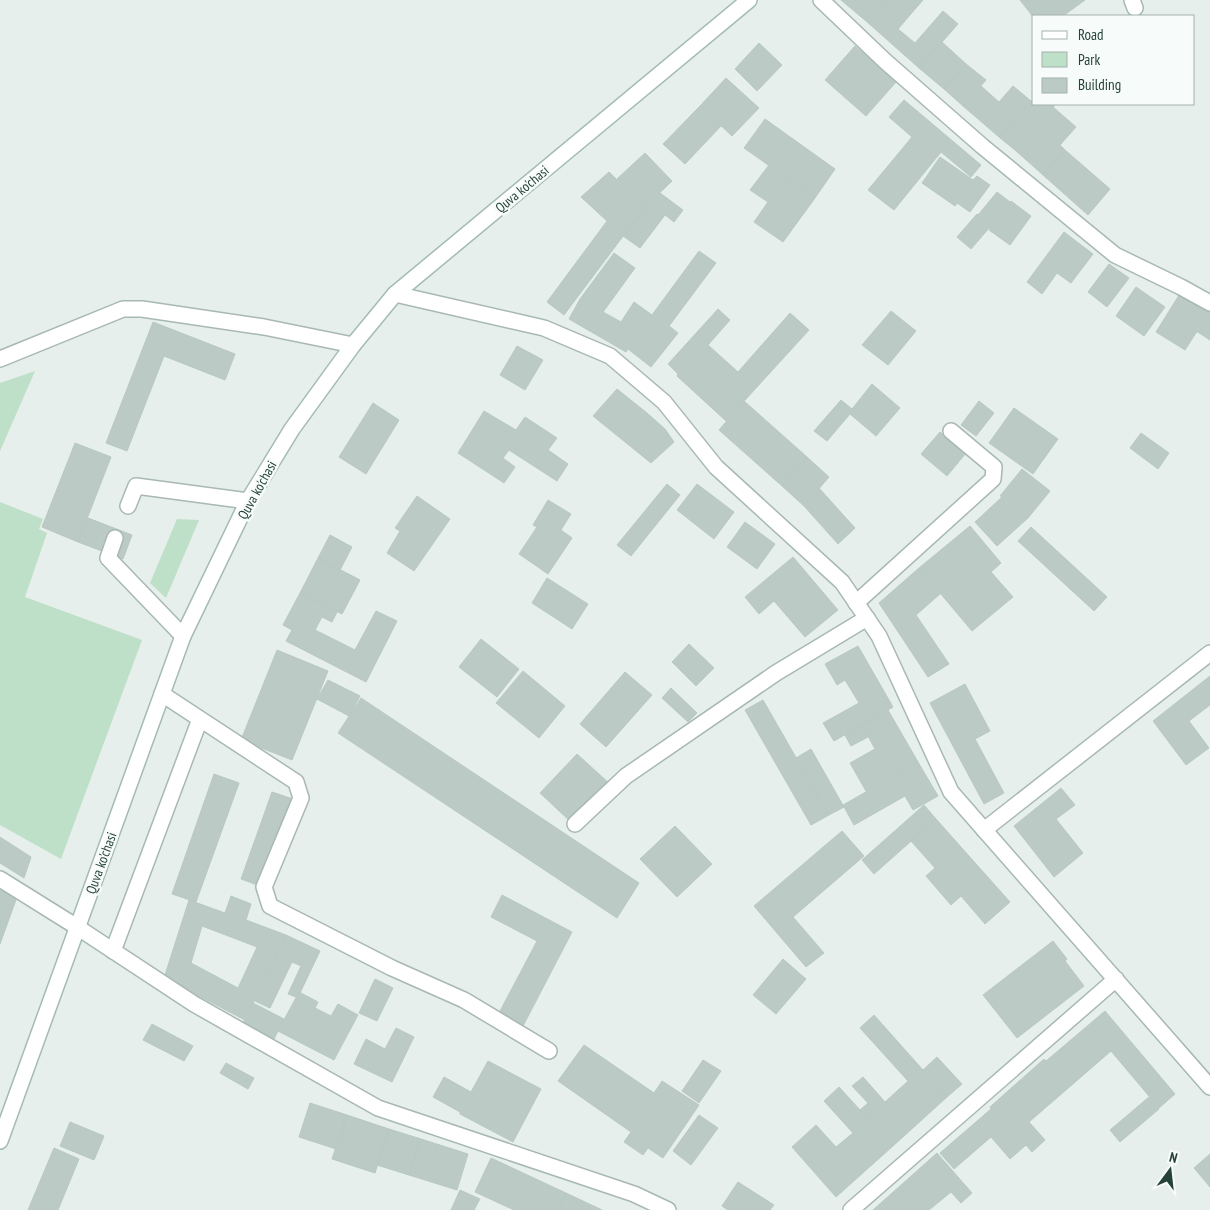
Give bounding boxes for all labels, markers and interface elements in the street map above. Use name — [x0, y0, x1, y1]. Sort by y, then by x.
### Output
legend — [1032, 15, 1195, 105]
text: Road — [1078, 25, 1104, 44]
text: Park — [1078, 50, 1100, 69]
text: Building — [1078, 75, 1121, 94]
street label: Quva ko'chasi — [492, 161, 552, 217]
street label: Quva ko'chasi — [234, 457, 280, 523]
street label: Quva ko'chasi — [82, 830, 120, 896]
north arrow — [1145, 1145, 1195, 1195]
text: N — [1167, 1148, 1179, 1167]

